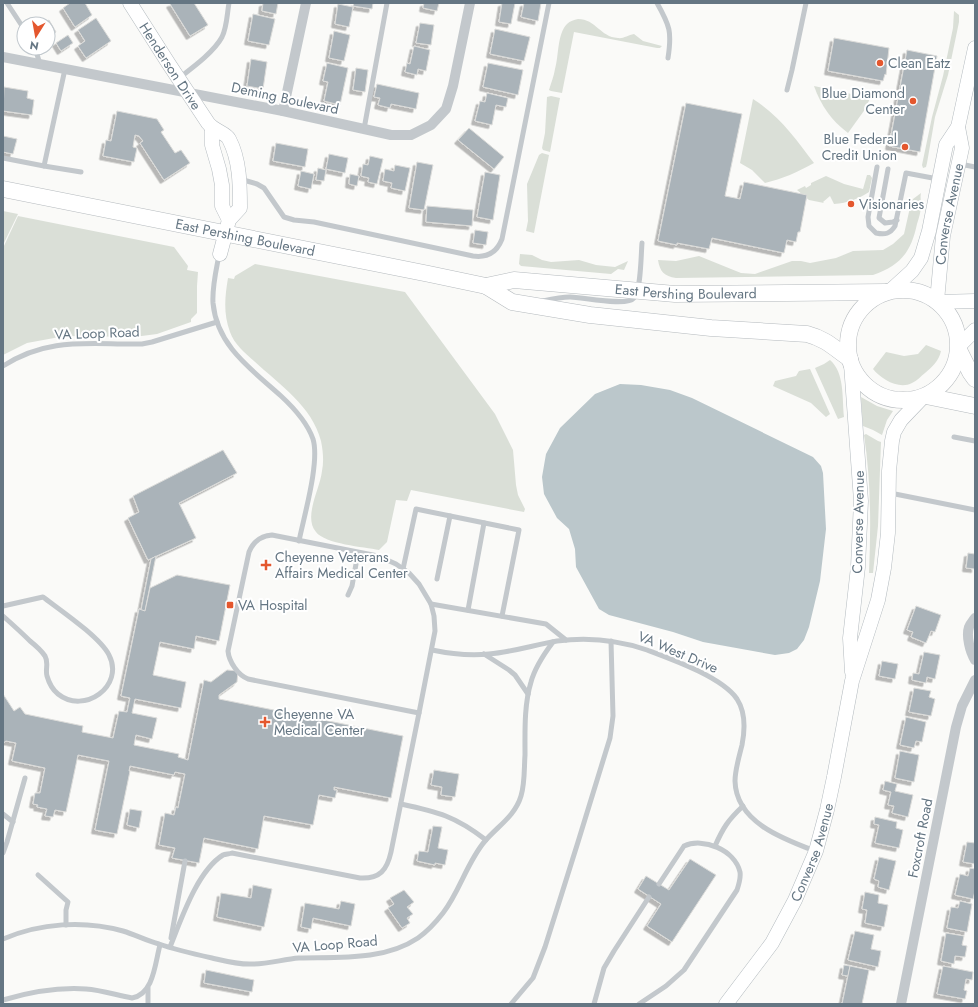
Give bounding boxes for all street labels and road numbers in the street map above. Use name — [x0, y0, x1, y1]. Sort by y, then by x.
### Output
street label: Henderson Drive — [135, 18, 206, 114]
street label: Deming Boulevard — [229, 77, 341, 119]
street label: Converse Avenue — [930, 161, 968, 266]
street label: East Pershing Boulevard — [174, 214, 317, 261]
street label: East Pershing Boulevard — [614, 279, 757, 304]
street label: VA Loop Road — [54, 322, 140, 344]
street label: Converse Avenue — [847, 470, 869, 574]
street label: VA West Drive — [635, 626, 721, 678]
street label: Foxcroft Road — [903, 797, 937, 879]
street label: Converse Avenue — [785, 801, 838, 905]
street label: VA Loop Road — [292, 930, 378, 958]

